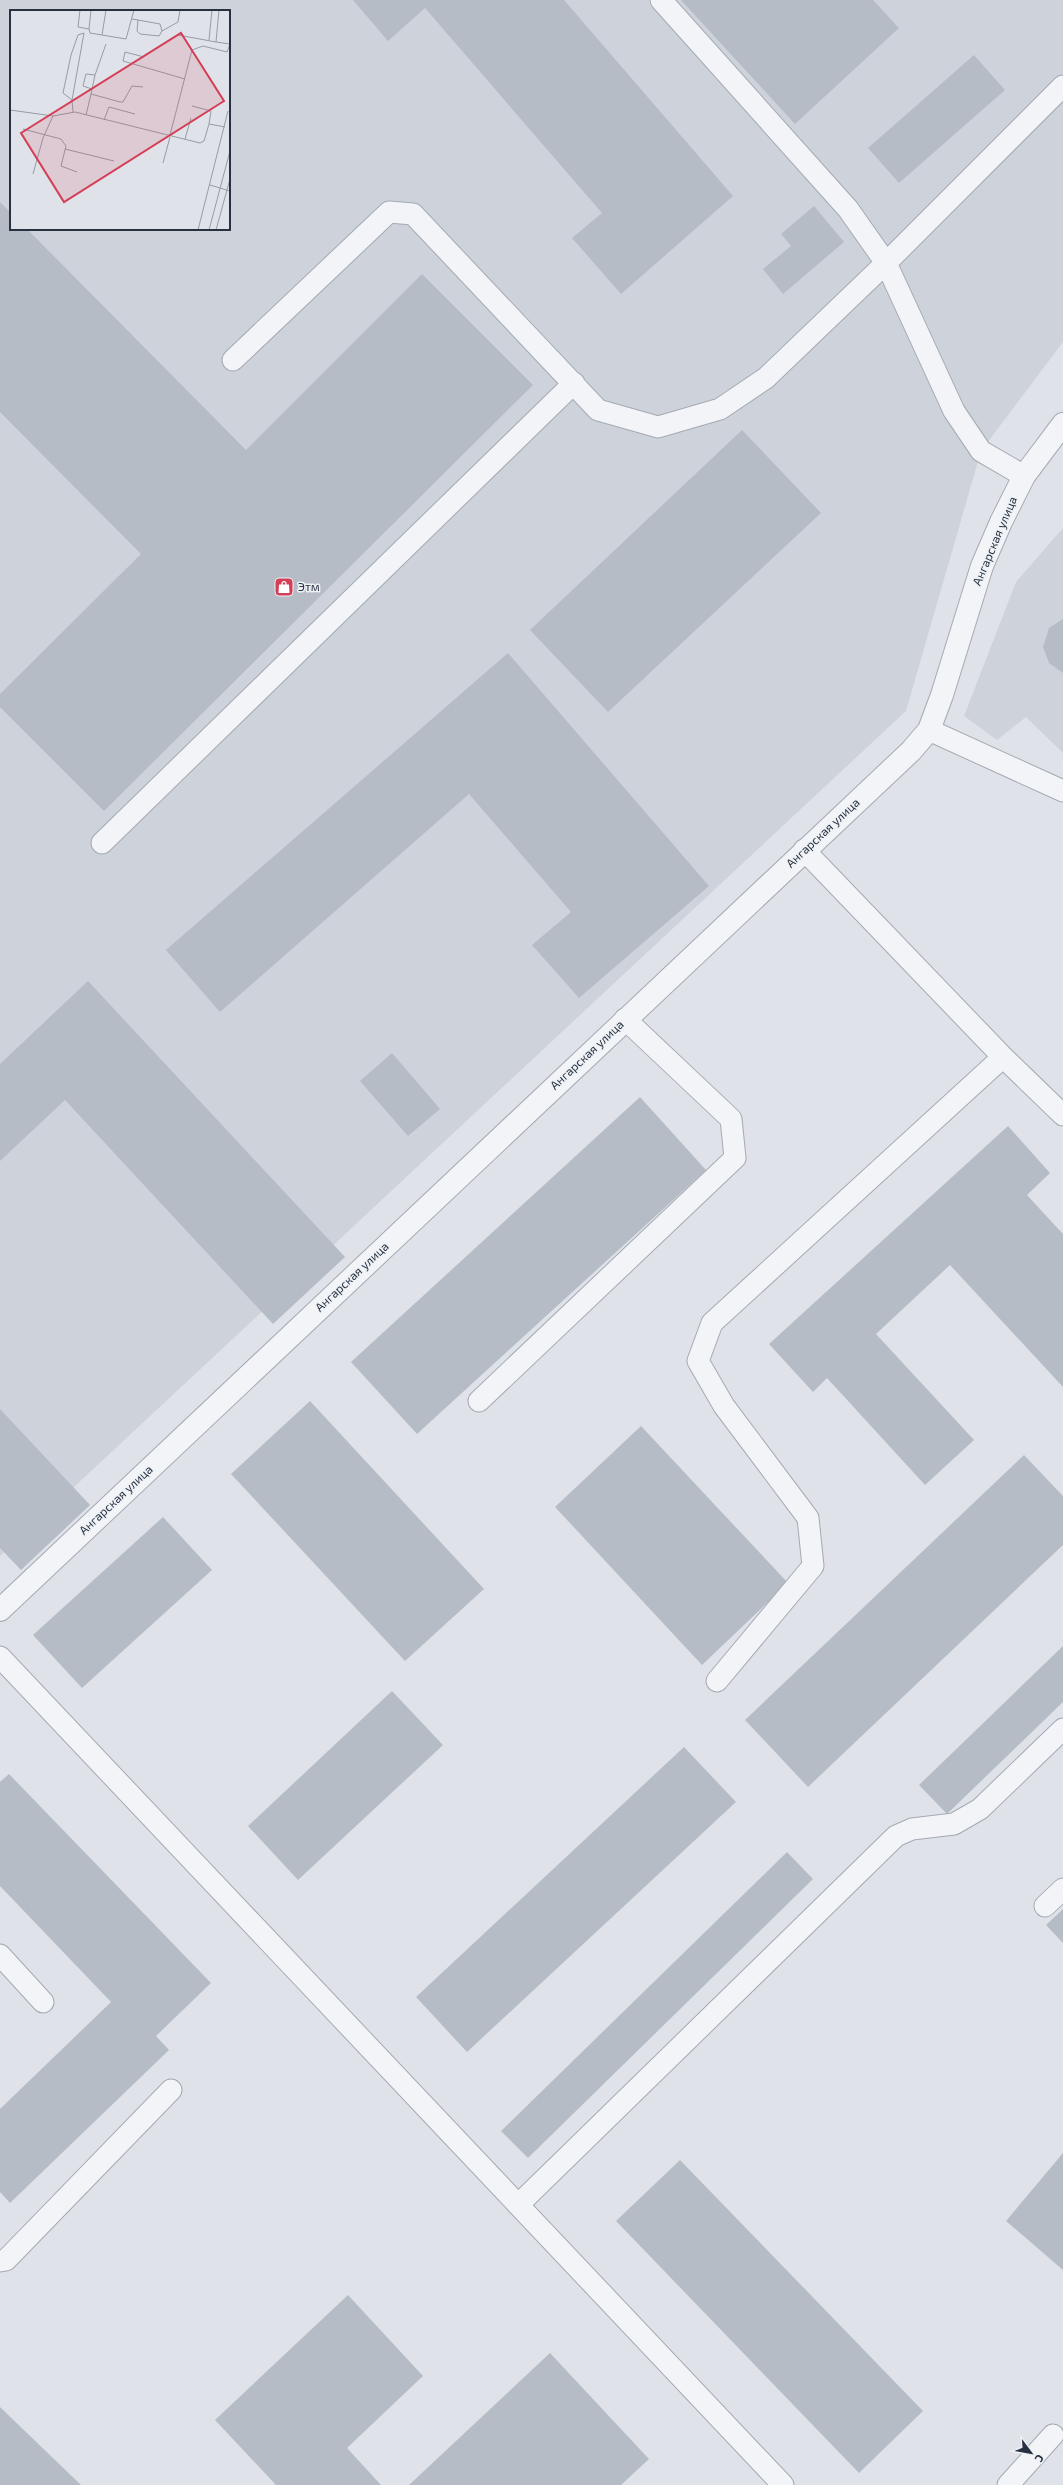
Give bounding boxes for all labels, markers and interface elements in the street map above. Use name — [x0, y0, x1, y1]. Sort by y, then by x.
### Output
inset map — [10, 10, 230, 230]
street label: Ангарская улица — [969, 494, 1020, 588]
shop icon: Этм — [273, 576, 295, 598]
place label: Этм — [298, 579, 320, 593]
street label: Ангарская улица — [783, 795, 863, 871]
street label: Ангарская улица — [547, 1017, 627, 1093]
street label: Ангарская улица — [312, 1239, 392, 1315]
street label: Ангарская улица — [76, 1462, 156, 1538]
north arrow — [1011, 2433, 1051, 2473]
text: С — [1032, 2452, 1047, 2465]

